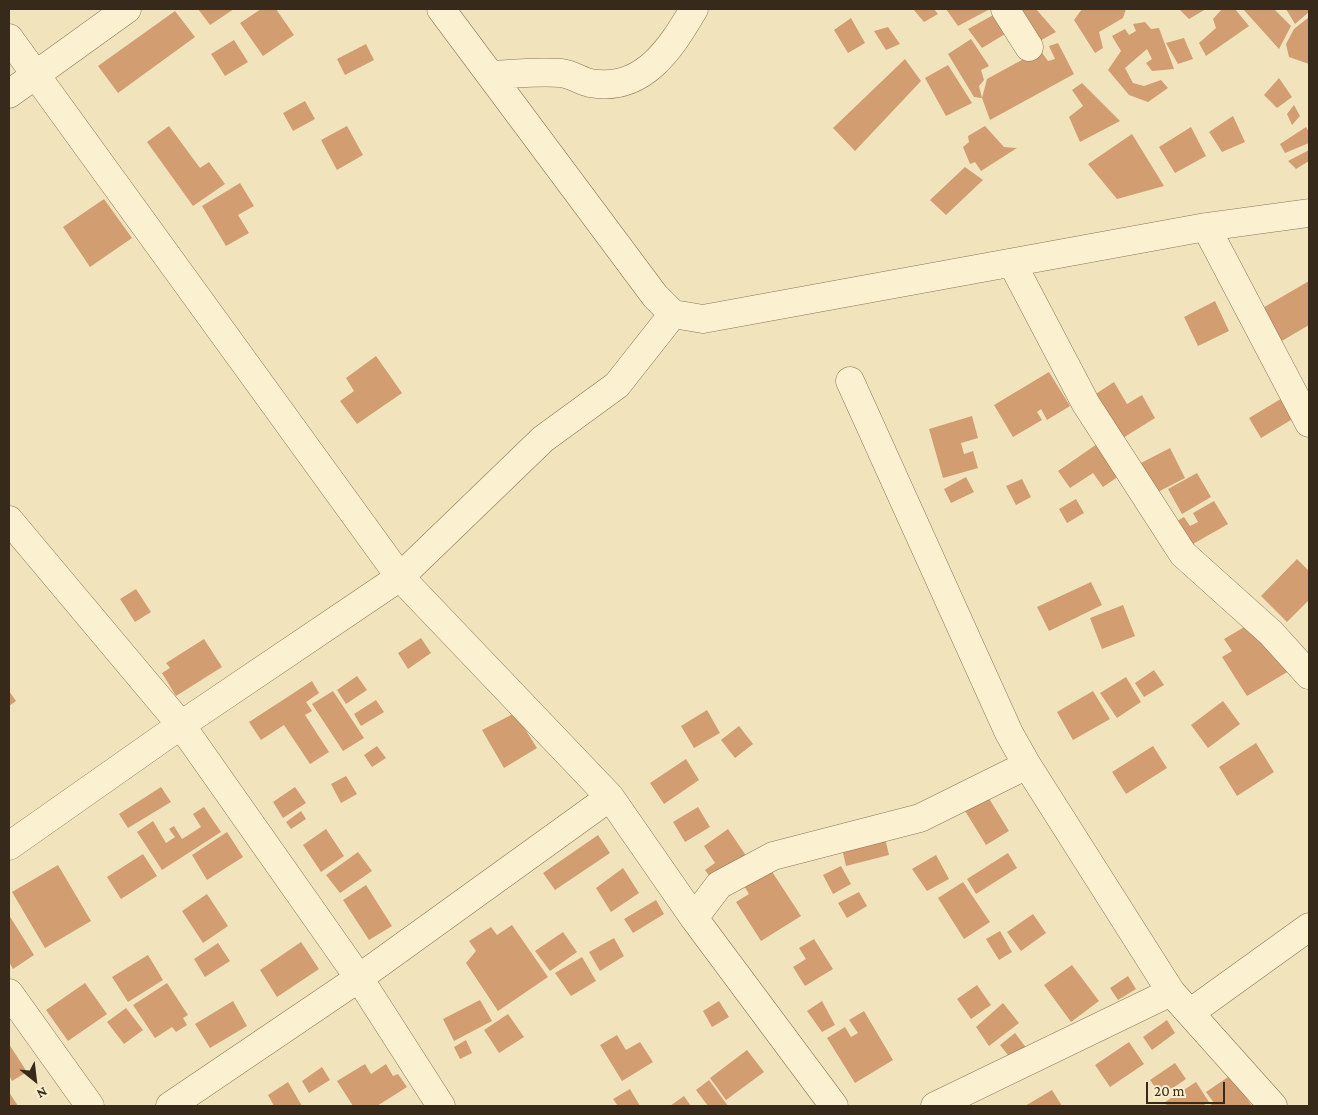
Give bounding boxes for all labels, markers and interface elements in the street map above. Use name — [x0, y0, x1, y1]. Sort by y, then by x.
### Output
north arrow — [10, 1055, 60, 1105]
scale bar — [1148, 1072, 1227, 1104]
text: 20 m — [1154, 1083, 1185, 1099]
text: N — [34, 1084, 50, 1102]

